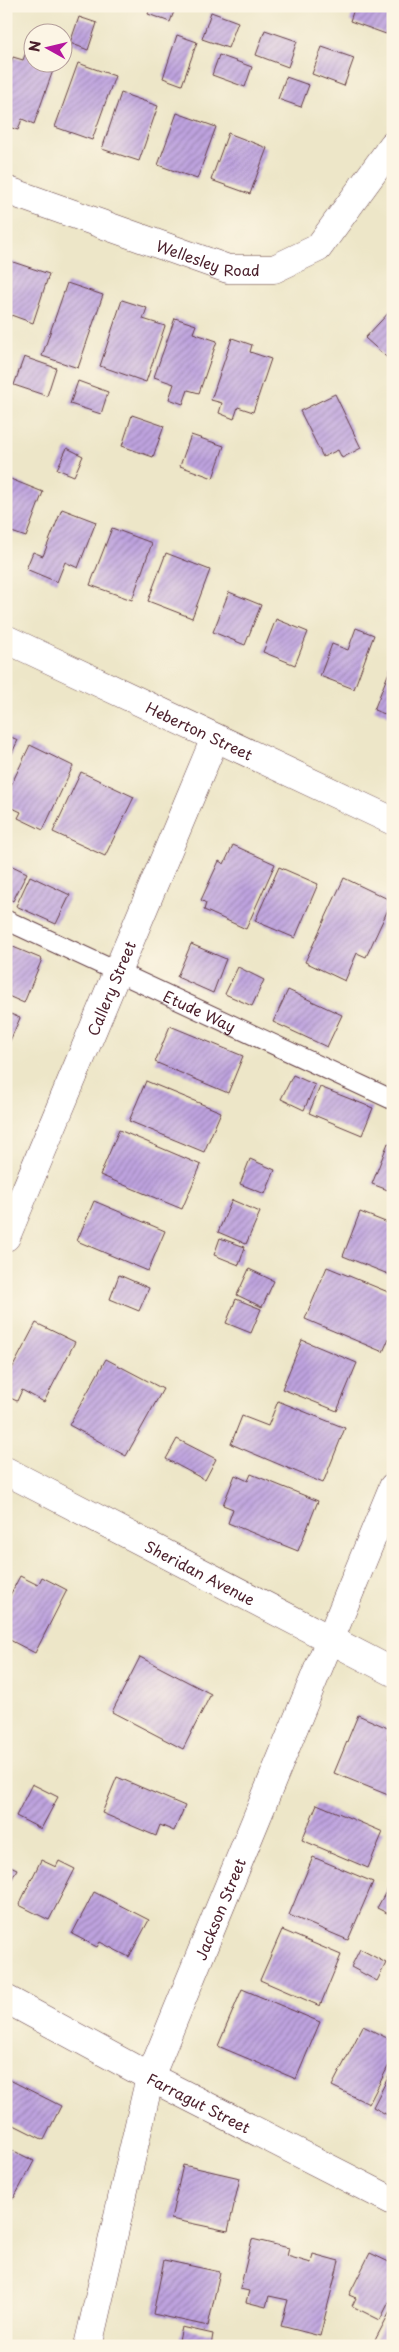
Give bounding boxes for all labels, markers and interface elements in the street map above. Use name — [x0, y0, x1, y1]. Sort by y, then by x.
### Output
north arrow — [22, 22, 72, 72]
text: N — [23, 39, 46, 53]
street label: Wellesley Road — [154, 233, 260, 281]
street label: Heberton Street — [142, 695, 257, 765]
street label: Callery Street — [80, 937, 140, 1039]
street label: Etude Way — [160, 983, 240, 1037]
street label: Sheridan Avenue — [141, 1534, 259, 1610]
street label: Jackson Street — [188, 1854, 251, 1963]
street label: Farragut Street — [143, 2066, 255, 2138]

